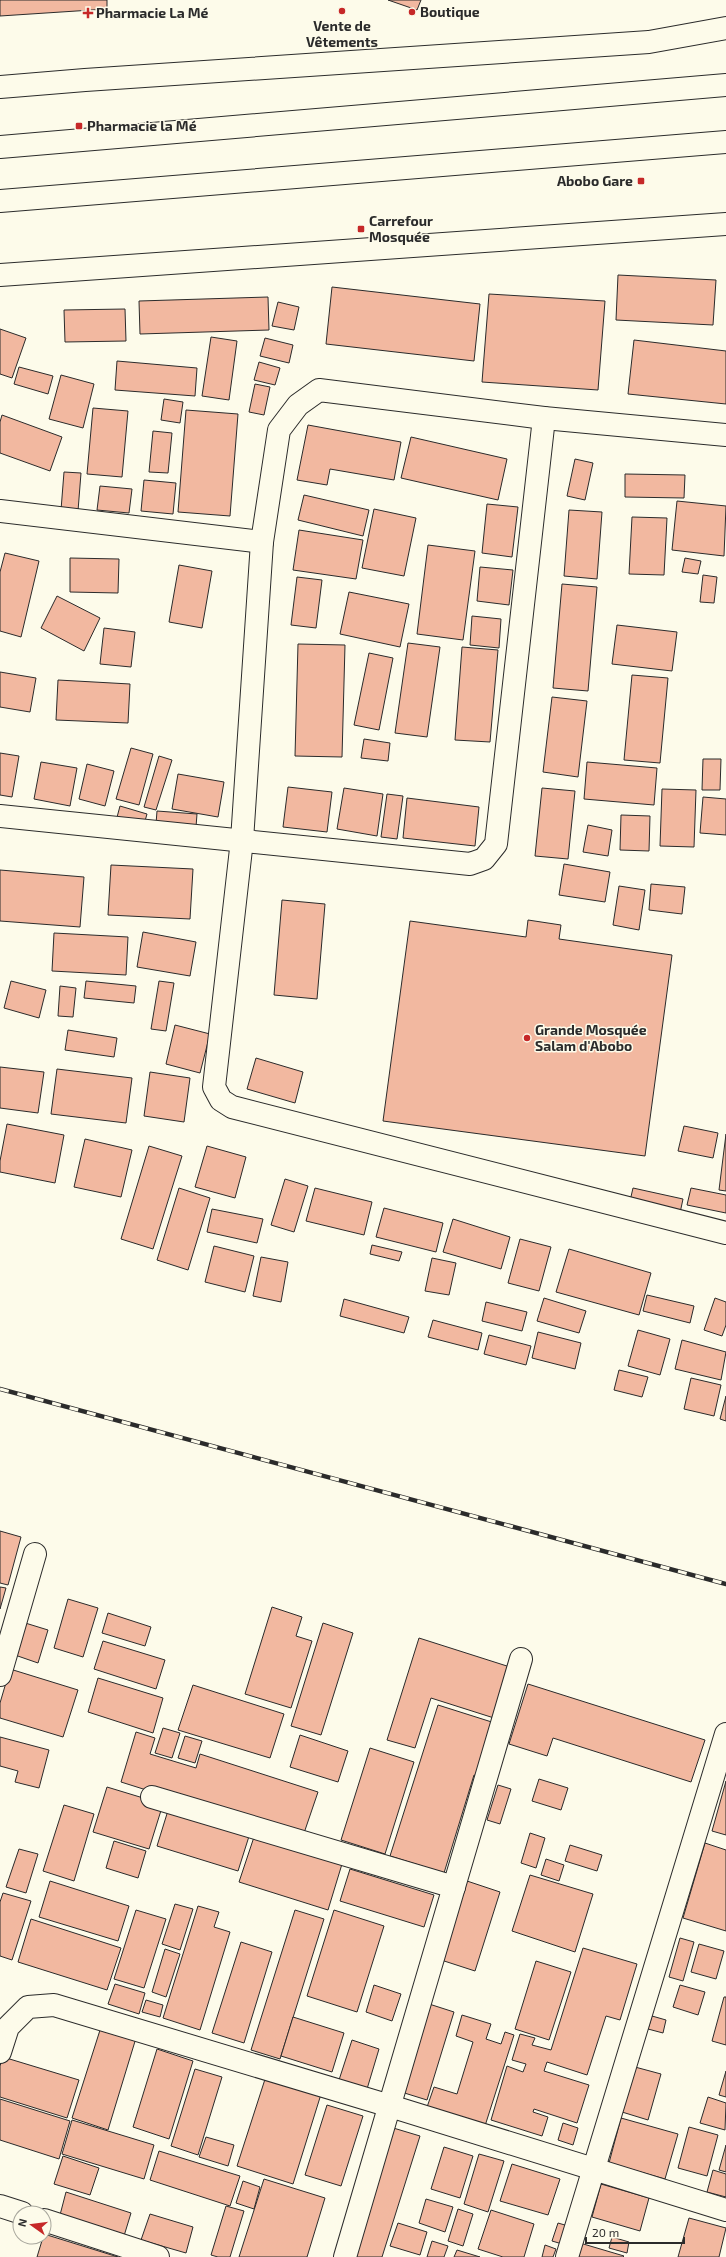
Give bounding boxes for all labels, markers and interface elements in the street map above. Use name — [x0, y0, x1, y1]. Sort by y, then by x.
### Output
place label: Boutique — [420, 3, 480, 20]
place label: Pharmacie La Mé — [96, 4, 209, 21]
marker: Vente de Vêtements — [337, 6, 347, 16]
marker: Boutique — [407, 7, 417, 17]
marker: Pharmacie La Mé — [83, 8, 93, 18]
place label: Vente de Vêtements — [306, 17, 378, 50]
place label: Pharmacie la Mé — [87, 117, 197, 134]
marker: Pharmacie la Mé — [74, 121, 84, 131]
place label: Abobo Gare — [557, 172, 633, 189]
marker: Abobo Gare — [636, 176, 646, 186]
place label: Carrefour Mosquée — [369, 212, 433, 245]
marker: Carrefour Mosquée — [356, 224, 366, 234]
place label: Grande Mosquée Salam d'Abobo — [535, 1021, 647, 1054]
marker: Grande Mosquée Salam d'Abobo — [522, 1033, 532, 1043]
north arrow — [12, 2205, 52, 2245]
text: N — [15, 2217, 29, 2228]
scale bar — [586, 2219, 684, 2245]
text: 20 m — [592, 2225, 619, 2239]

